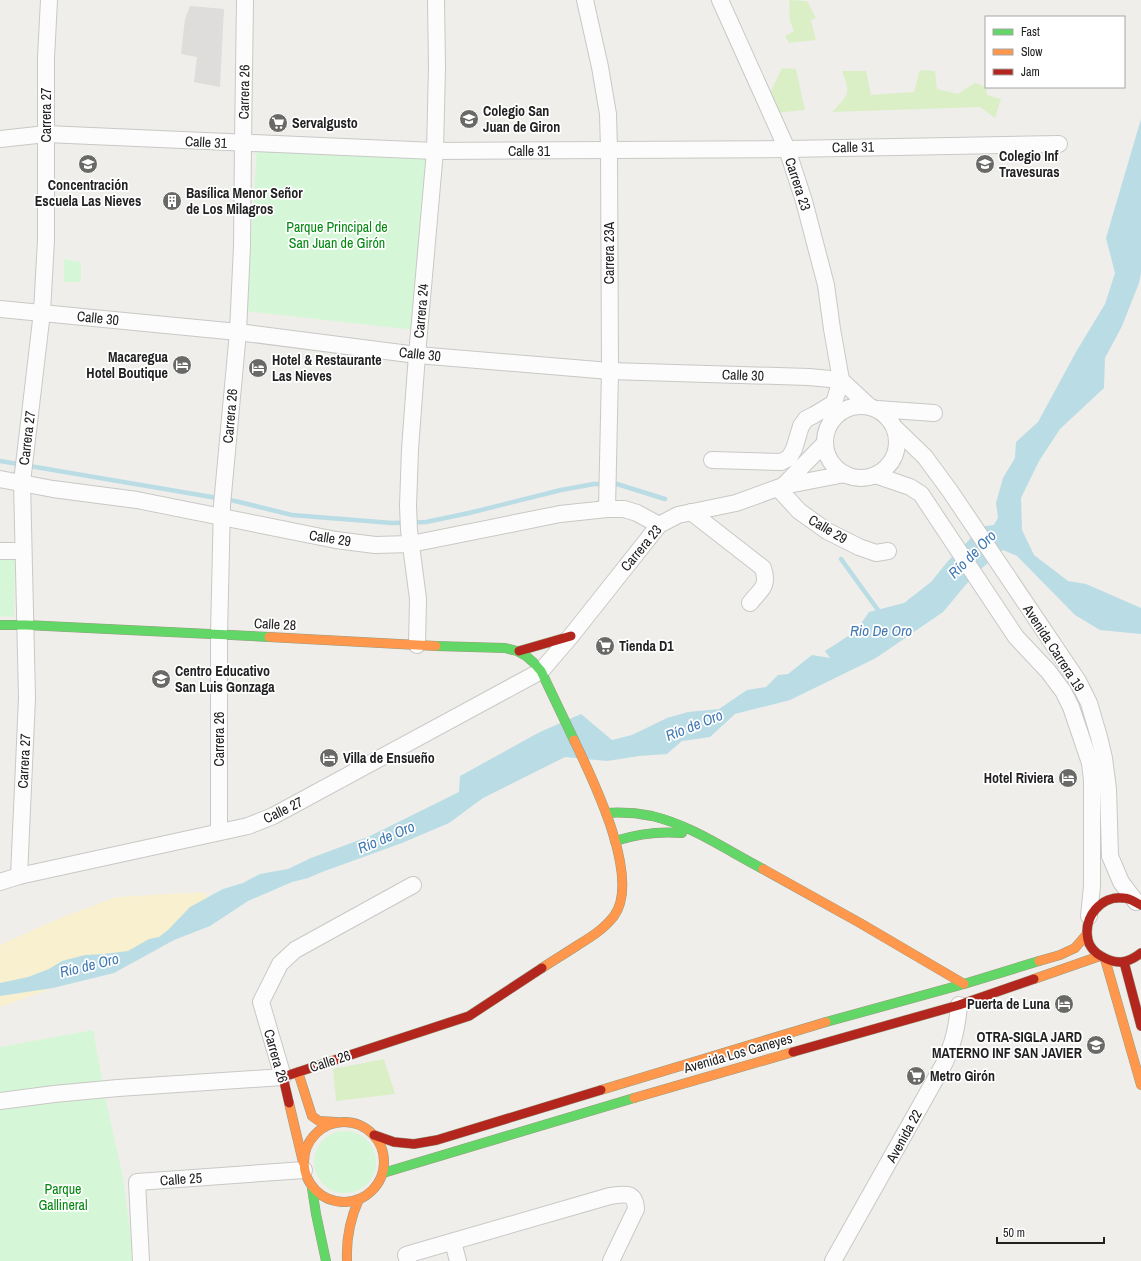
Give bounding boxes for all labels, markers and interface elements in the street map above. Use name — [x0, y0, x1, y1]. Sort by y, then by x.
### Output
legend — [985, 16, 1125, 88]
text: Fast — [1021, 24, 1040, 40]
text: Slow — [1021, 44, 1043, 60]
street label: Carrera 26 — [235, 64, 253, 120]
text: Jam — [1021, 64, 1040, 80]
street label: Carrera 27 — [37, 88, 55, 142]
place label: Colegio San Juan de Giron — [483, 102, 560, 136]
school or university icon: Colegio San Juan de Giron — [458, 108, 480, 130]
supermarket icon: Servalgusto — [267, 112, 289, 134]
place label: Servalgusto — [292, 114, 358, 132]
street label: Calle 31 — [184, 132, 228, 152]
street label: Calle 31 — [832, 138, 875, 156]
street label: Calle 31 — [508, 142, 551, 160]
place label: Colegio Inf Travesuras — [999, 147, 1060, 181]
school or university icon: Concentración Escuela Las Nieves — [77, 153, 99, 175]
school or university icon: Colegio Inf Travesuras — [974, 153, 996, 175]
street label: Carrera 23 — [781, 155, 815, 213]
place label: Concentración Escuela Las Nieves — [35, 176, 141, 210]
place label: Basílica Menor Señor de Los Milagros — [186, 184, 303, 218]
building icon: Basílica Menor Señor de Los Milagros — [161, 190, 183, 212]
park label: Parque Principal de San Juan de Girón — [286, 218, 388, 252]
street label: Carrera 23A — [600, 221, 618, 284]
street label: Carrera 24 — [410, 282, 432, 339]
street label: Calle 30 — [76, 307, 120, 329]
street label: Calle 30 — [398, 343, 442, 365]
place label: Macaregua Hotel Boutique — [86, 348, 169, 382]
place label: Hotel & Restaurante Las Nieves — [272, 351, 382, 385]
hotel icon: Macaregua Hotel Boutique — [171, 354, 193, 376]
hotel icon: Hotel & Restaurante Las Nieves — [247, 357, 269, 379]
street label: Calle 30 — [722, 365, 764, 385]
street label: Carrera 26 — [219, 388, 241, 444]
street label: Carrera 27 — [15, 410, 39, 466]
street label: Calle 29 — [805, 510, 851, 548]
street label: Carrera 23 — [616, 521, 666, 575]
water label: Río de Oro — [943, 525, 1001, 583]
street label: Calle 29 — [308, 526, 352, 550]
street label: Avenida Carrera 19 — [1019, 600, 1089, 695]
street label: Calle 28 — [253, 614, 297, 634]
water label: Rio De Oro — [850, 620, 912, 641]
supermarket icon: Tienda D1 — [594, 635, 616, 657]
place label: Tienda D1 — [619, 637, 674, 655]
place label: Centro Educativo San Luis Gonzaga — [175, 662, 275, 696]
school or university icon: Centro Educativo San Luis Gonzaga — [150, 668, 172, 690]
water label: Río de Oro — [662, 704, 726, 746]
street label: Carrera 26 — [210, 712, 228, 766]
street label: Carrera 27 — [14, 733, 34, 789]
hotel icon: Villa de Ensueño — [318, 747, 340, 769]
place label: Villa de Ensueño — [343, 749, 435, 767]
hotel icon: Hotel Riviera — [1057, 767, 1079, 789]
place label: Hotel Riviera — [984, 769, 1055, 787]
street label: Calle 27 — [260, 793, 306, 827]
water label: Río de Oro — [354, 816, 418, 858]
water label: Río de Oro — [57, 947, 121, 982]
hotel icon: Puerta de Luna — [1053, 993, 1075, 1015]
place label: Puerta de Luna — [967, 995, 1051, 1013]
street label: Carrera 26 — [260, 1027, 292, 1085]
place label: OTRA-SIGLA JARD MATERNO INF SAN JAVIER — [932, 1028, 1083, 1062]
street label: Avenida Los Caneyes — [681, 1029, 795, 1077]
school or university icon: OTRA-SIGLA JARD MATERNO INF SAN JAVIER — [1085, 1034, 1107, 1056]
street label: Calle 26 — [307, 1046, 353, 1076]
supermarket icon: Metro Girón — [905, 1065, 927, 1087]
place label: Metro Girón — [930, 1067, 995, 1085]
street label: Avenida 22 — [882, 1106, 926, 1167]
street label: Calle 25 — [159, 1169, 203, 1189]
park label: Parque Gallineral — [38, 1180, 88, 1214]
scale bar — [997, 1219, 1104, 1245]
text: 50 m — [1003, 1225, 1025, 1241]

